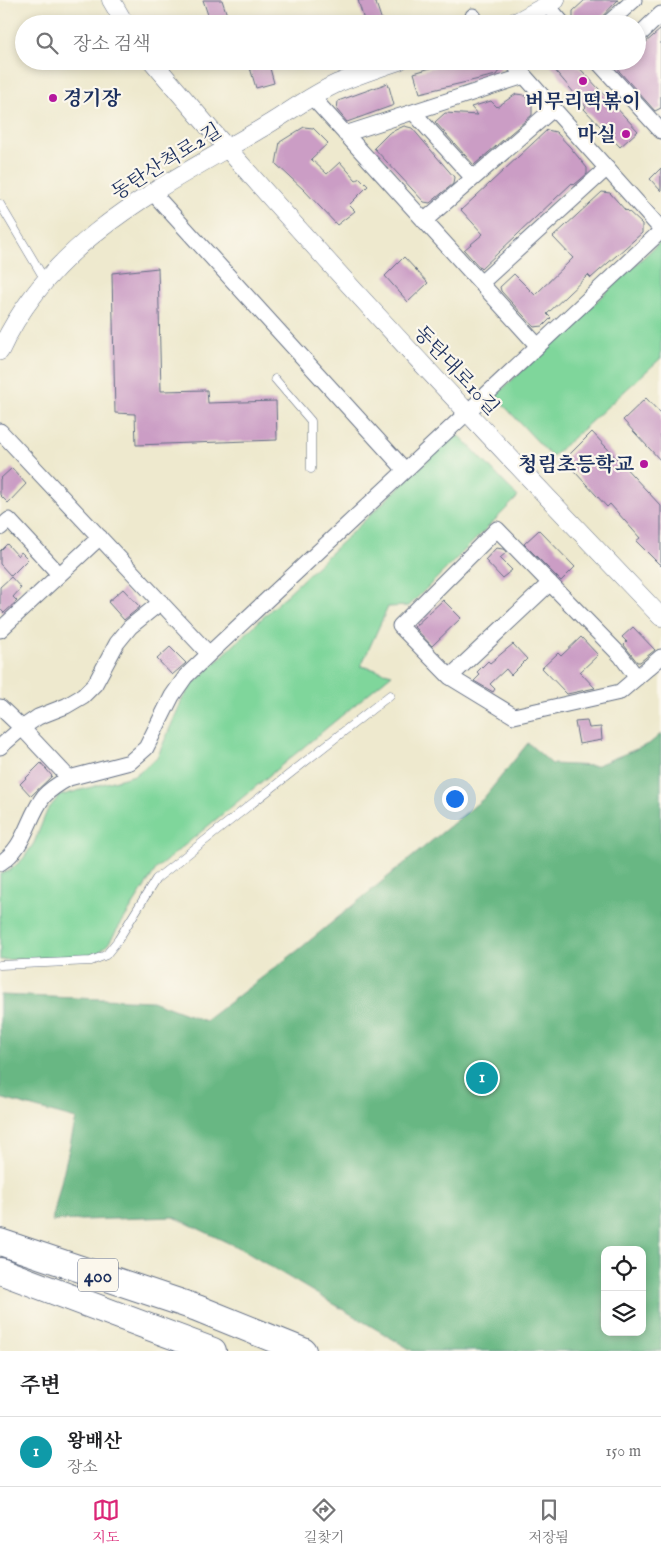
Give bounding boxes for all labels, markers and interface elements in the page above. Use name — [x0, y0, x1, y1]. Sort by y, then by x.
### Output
search box — [15, 15, 646, 70]
icon: search — [33, 29, 61, 57]
text: 장소 검색 — [73, 33, 151, 57]
marker: 버무리떡볶이 — [577, 75, 589, 87]
place label: 경기장 — [63, 87, 122, 112]
place label: 버무리떡볶이 — [525, 90, 641, 115]
marker: 경기장 — [47, 92, 59, 104]
street label: 동탄산척로2길 — [107, 118, 227, 206]
place label: 마실 — [577, 123, 616, 148]
marker: 마실 — [620, 128, 632, 140]
street label: 동탄대로10길 — [408, 321, 504, 421]
place label: 청림초등학교 — [518, 453, 635, 478]
marker: 청림초등학교 — [638, 458, 650, 470]
your location — [442, 786, 468, 812]
pin: 1 — [466, 1059, 498, 1097]
map controls — [601, 1246, 646, 1336]
button: locate — [601, 1246, 646, 1291]
road number: 400 — [78, 1258, 118, 1292]
button: layers — [601, 1291, 646, 1336]
text: 주변 — [20, 1373, 61, 1400]
text: 왕배산 — [67, 1430, 122, 1454]
text: 1 — [33, 1442, 39, 1462]
text: 150 m — [606, 1442, 641, 1462]
text: 장소 — [67, 1458, 98, 1478]
tab: 지도 — [92, 1496, 120, 1547]
tab: 길찾기 — [304, 1496, 344, 1547]
tab: 저장됨 — [528, 1496, 569, 1547]

